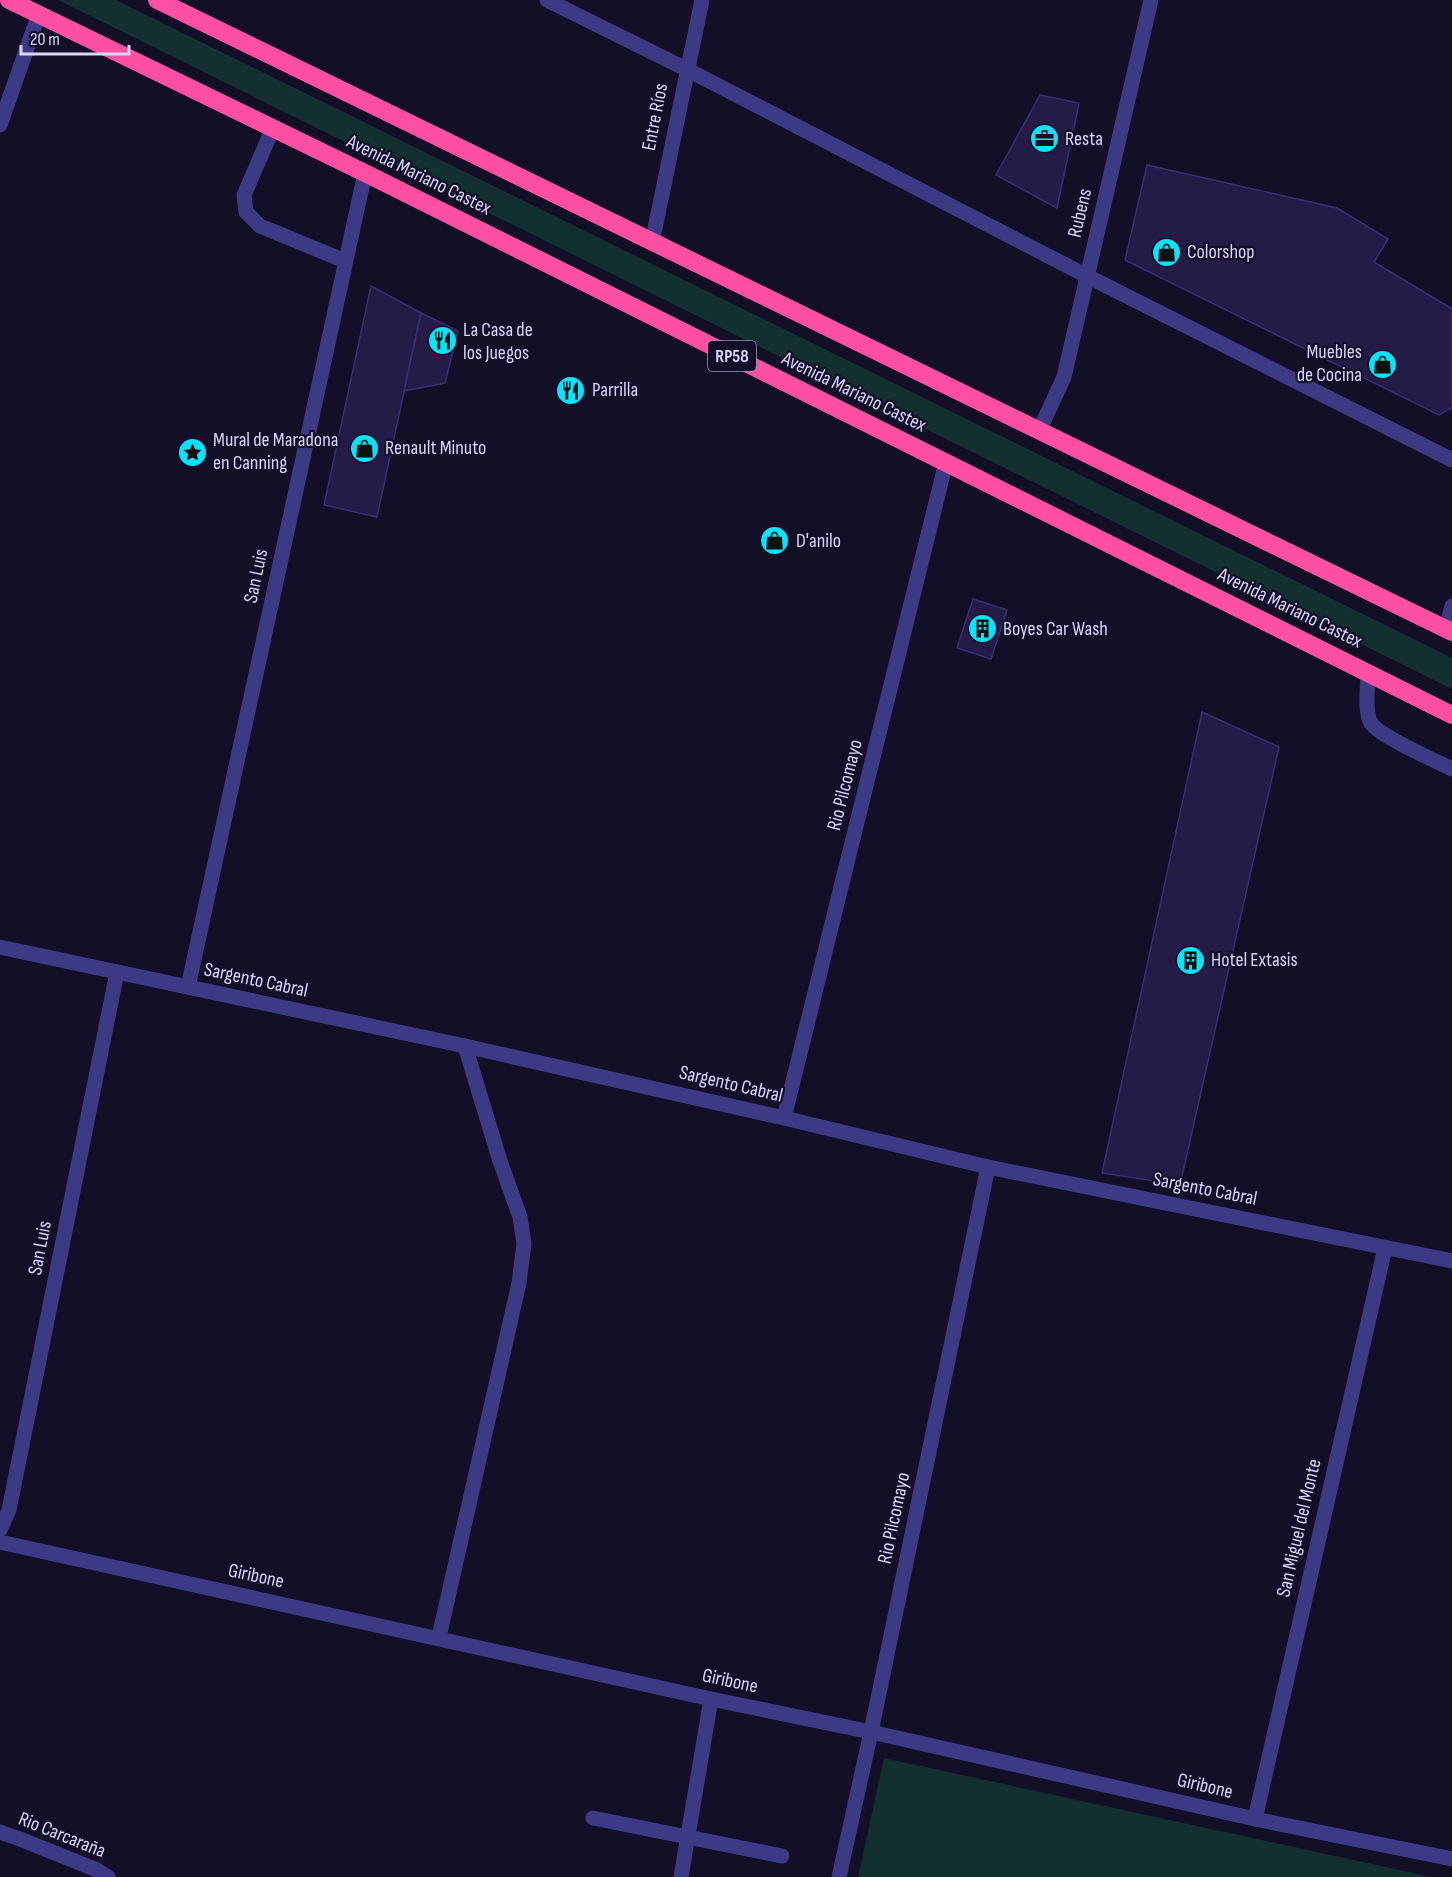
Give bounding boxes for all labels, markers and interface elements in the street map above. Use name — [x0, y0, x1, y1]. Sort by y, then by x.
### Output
scale bar — [21, 18, 129, 56]
text: 20 m — [30, 29, 60, 50]
street label: Entre Ríos — [637, 81, 673, 153]
office icon: Resta — [1028, 123, 1060, 155]
place label: Resta — [1065, 127, 1103, 151]
street label: Avenida Mariano Castex — [342, 129, 496, 221]
street label: Rubens — [1063, 186, 1097, 240]
shop icon: Colorshop — [1150, 236, 1182, 268]
place label: Colorshop — [1187, 240, 1255, 264]
place label: La Casa de los Juegos — [463, 318, 533, 365]
restaurant icon: La Casa de los Juegos — [426, 325, 458, 357]
place label: Muebles de Cocina — [1297, 340, 1362, 387]
road number: RP58 — [708, 341, 756, 371]
street label: Avenida Mariano Castex — [777, 346, 931, 438]
shop icon: Muebles de Cocina — [1367, 348, 1399, 380]
restaurant icon: Parrilla — [555, 374, 587, 406]
place label: Parrilla — [592, 378, 638, 402]
place label: Mural de Maradona en Canning — [213, 428, 338, 475]
shop icon: Renault Minuto — [348, 432, 380, 464]
place icon: Mural de Maradona en Canning — [176, 436, 208, 468]
place label: Renault Minuto — [385, 436, 486, 460]
shop icon: D'anilo — [759, 525, 791, 557]
place label: D'anilo — [796, 529, 841, 553]
street label: San Luis — [239, 547, 273, 605]
street label: Avenida Mariano Castex — [1213, 562, 1367, 654]
building icon: Boyes Car Wash — [966, 613, 998, 645]
place label: Boyes Car Wash — [1003, 617, 1108, 641]
street label: Rio Pilcomayo — [822, 737, 868, 833]
building icon: Hotel Extasis — [1174, 944, 1206, 976]
place label: Hotel Extasis — [1211, 948, 1298, 972]
street label: Sargento Cabral — [202, 957, 310, 1003]
street label: Sargento Cabral — [677, 1060, 785, 1108]
street label: Sargento Cabral — [1151, 1167, 1259, 1211]
street label: San Luis — [23, 1219, 57, 1277]
street label: San Miguel del Monte — [1271, 1457, 1327, 1599]
street label: Rio Pilcomayo — [873, 1470, 915, 1566]
street label: Giribone — [226, 1558, 286, 1594]
street label: Giribone — [700, 1663, 760, 1699]
street label: Giribone — [1175, 1768, 1235, 1804]
street label: Rio Carcaraña — [15, 1807, 109, 1863]

